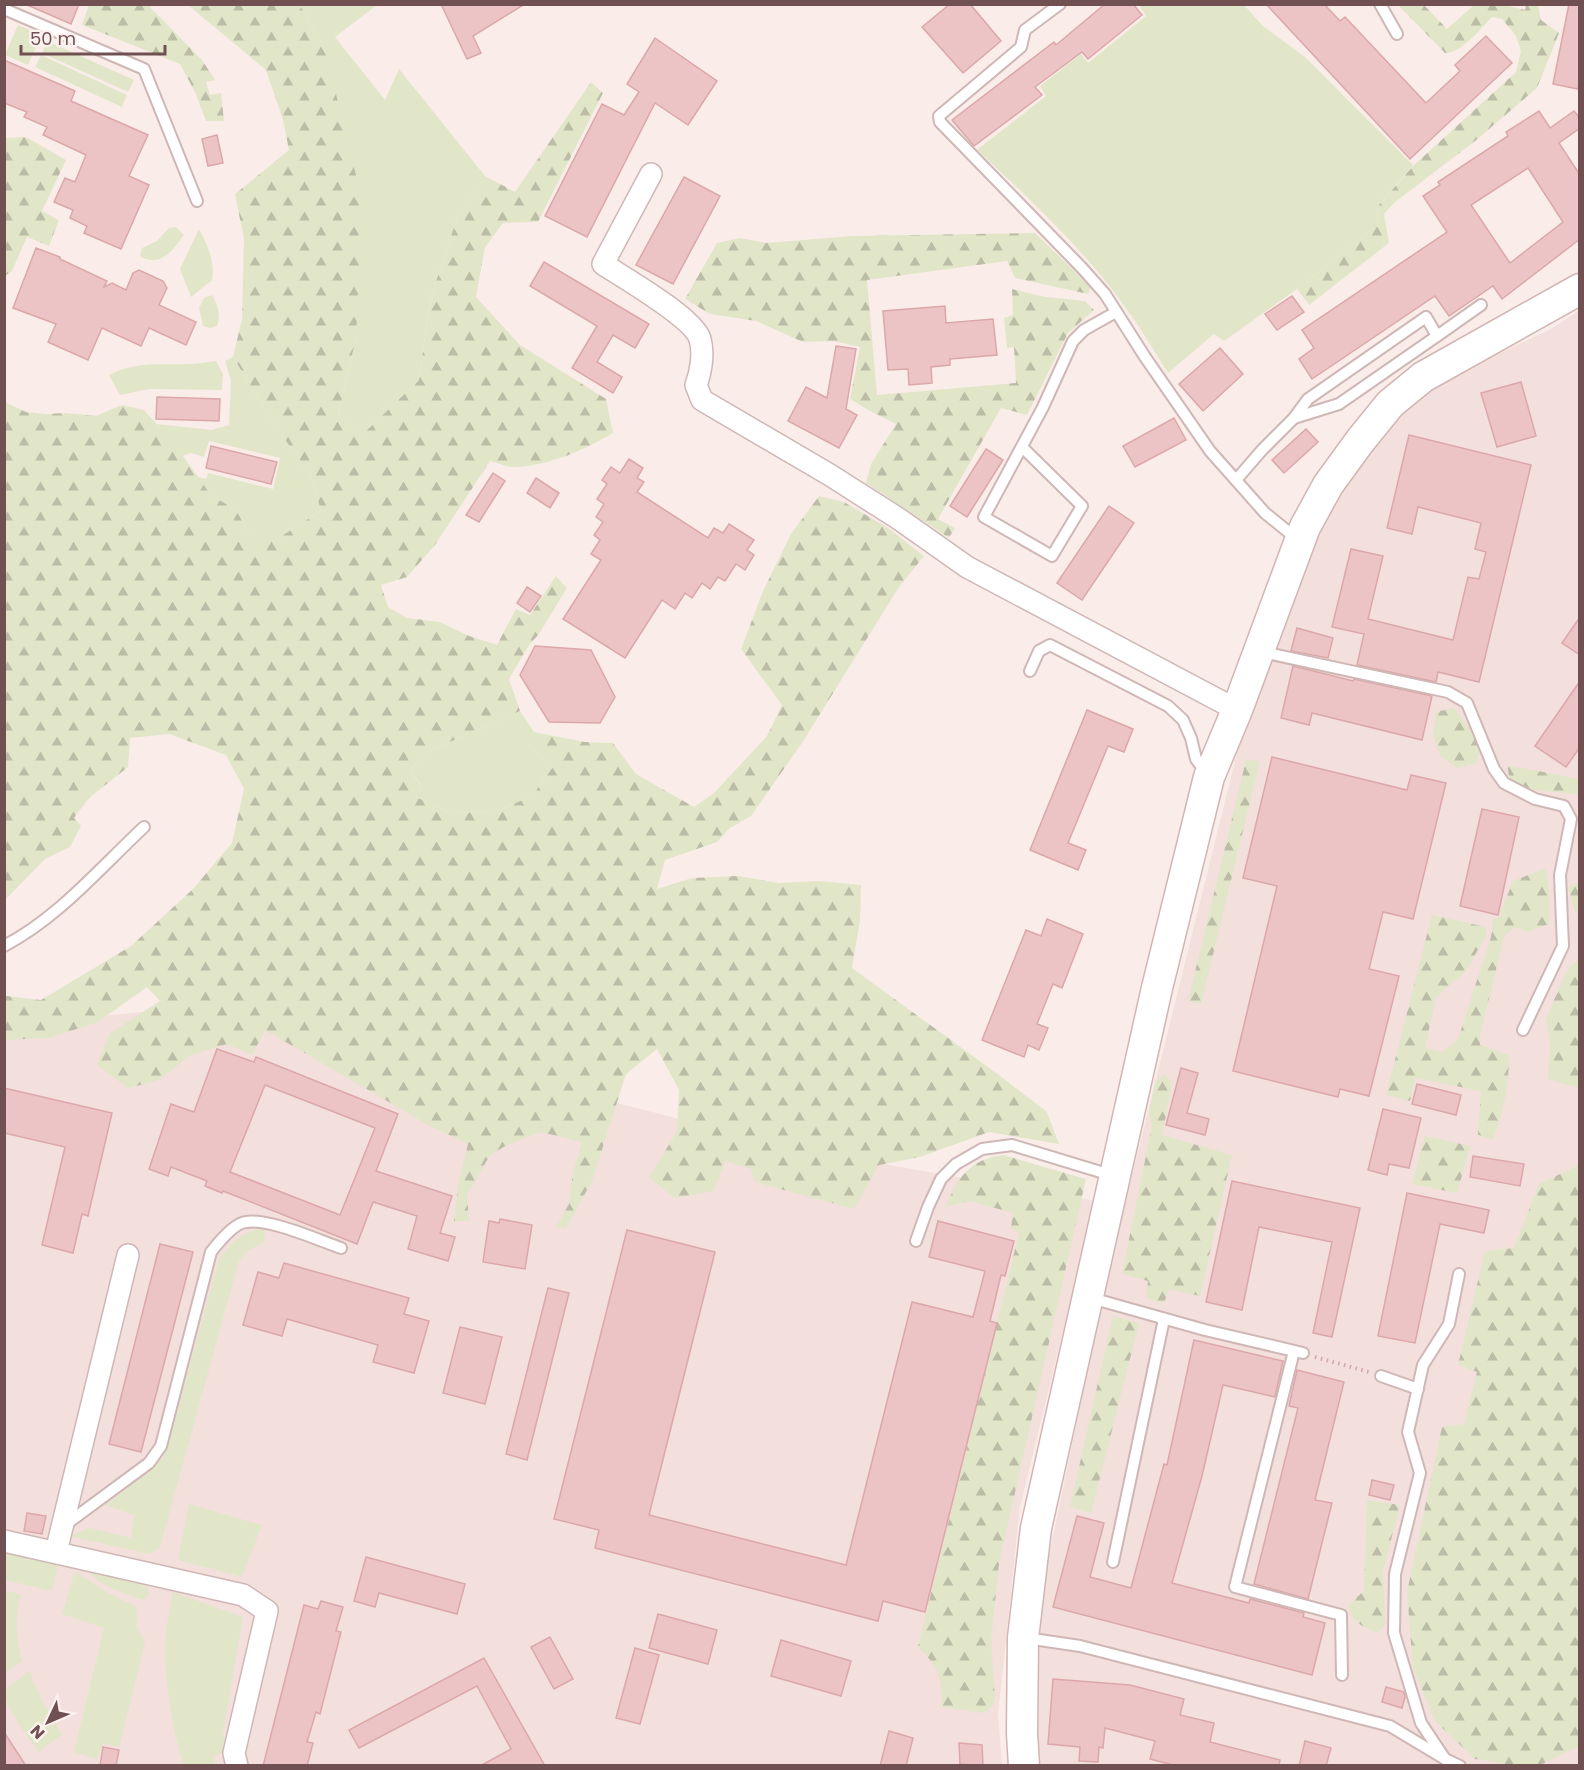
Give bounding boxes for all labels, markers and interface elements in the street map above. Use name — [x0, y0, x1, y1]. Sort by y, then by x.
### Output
scale bar — [21, 18, 165, 56]
text: 50 m — [30, 26, 76, 51]
north arrow — [18, 1692, 78, 1752]
text: N — [25, 1720, 50, 1744]

